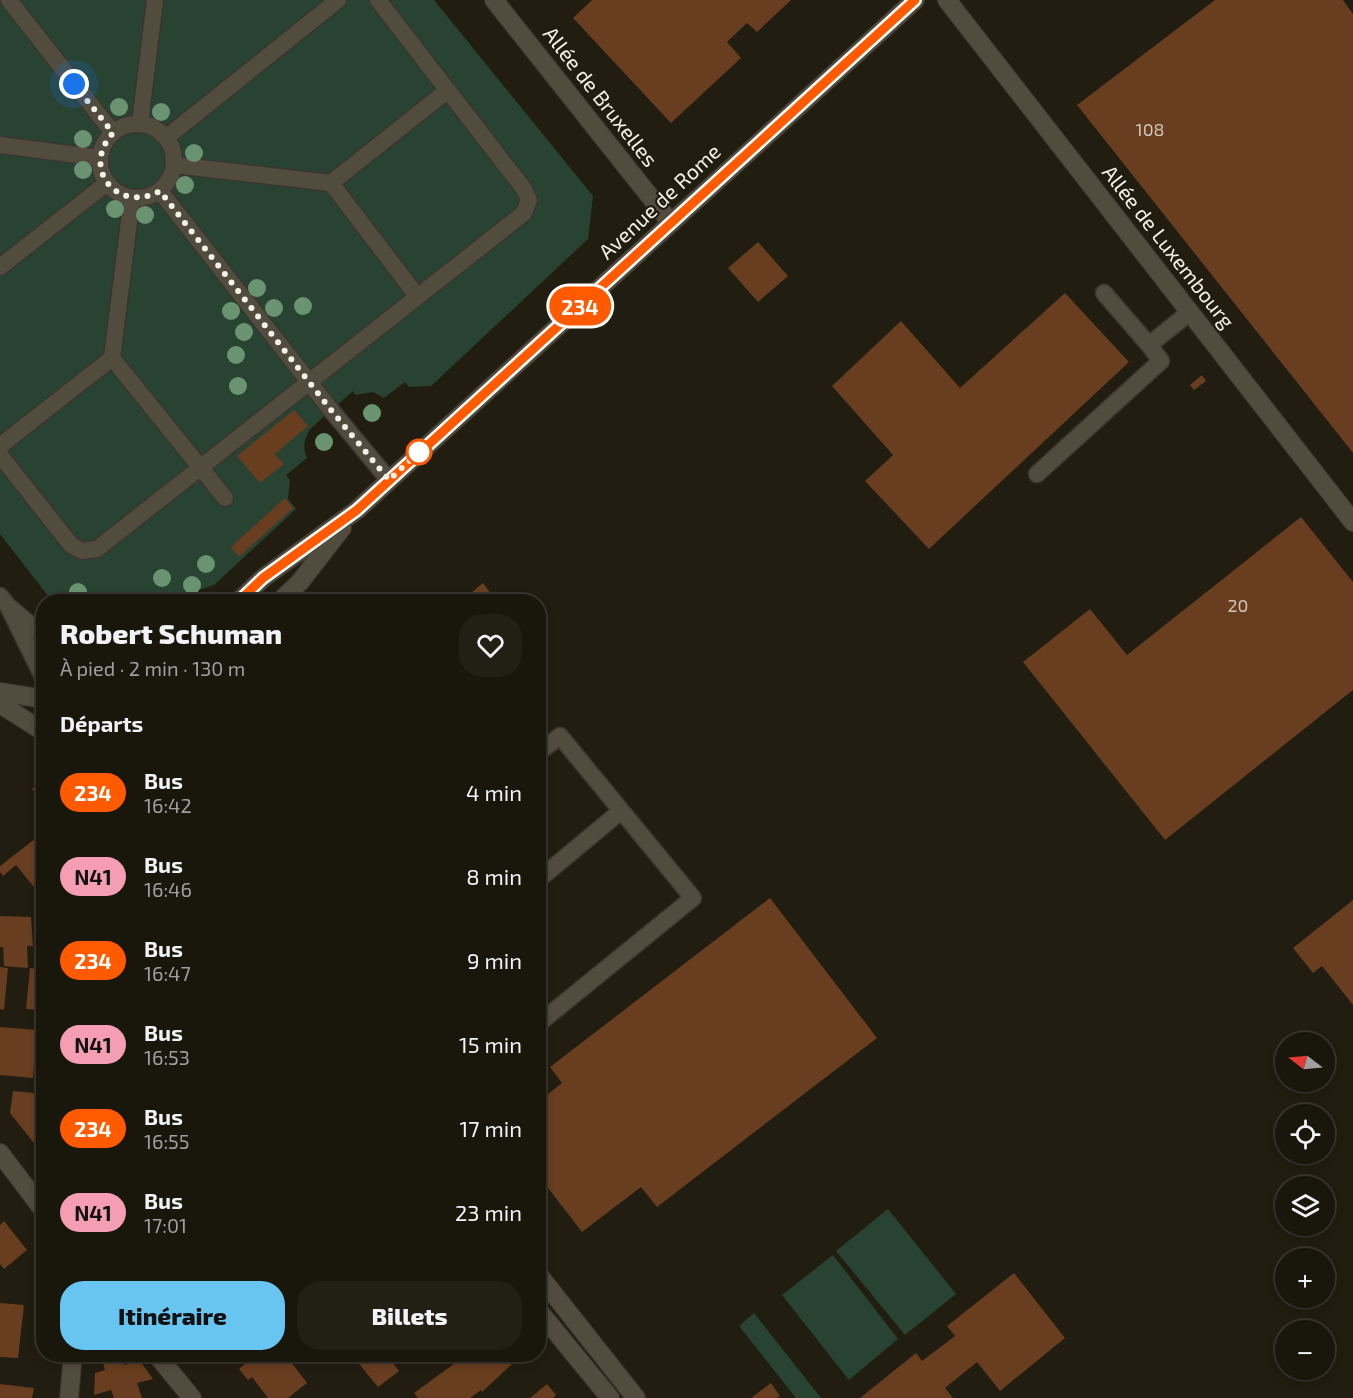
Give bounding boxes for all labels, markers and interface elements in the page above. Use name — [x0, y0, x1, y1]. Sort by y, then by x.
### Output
street label: Allée de Bruxelles — [539, 21, 664, 171]
your location — [59, 69, 89, 99]
house number: 108 — [1136, 118, 1164, 140]
street label: Avenue de Rome — [593, 138, 725, 264]
street label: Allée de Luxembourg — [1098, 160, 1241, 333]
line badge: 234 — [546, 286, 614, 326]
text: 234 — [561, 294, 599, 319]
unlabelled marker — [406, 439, 432, 465]
house number: 20 — [1228, 594, 1248, 616]
button: heart — [459, 614, 522, 677]
text: Robert Schuman — [60, 616, 282, 650]
text: À pied · 2 min · 130 m — [60, 656, 245, 680]
text: Départs — [60, 710, 143, 736]
text: Bus — [144, 767, 183, 793]
text: 4 min — [466, 779, 522, 805]
text: 234 — [74, 780, 112, 805]
text: 16:42 — [144, 793, 192, 817]
text: Bus — [144, 851, 183, 877]
text: 8 min — [466, 863, 522, 889]
text: N41 — [74, 864, 112, 889]
text: 16:46 — [144, 877, 192, 901]
text: Bus — [144, 935, 183, 961]
text: 9 min — [467, 947, 522, 973]
text: 234 — [74, 948, 112, 973]
text: 16:47 — [144, 961, 191, 985]
text: Bus — [144, 1019, 183, 1045]
text: 15 min — [459, 1031, 522, 1057]
text: N41 — [74, 1032, 112, 1057]
north arrow — [1275, 1032, 1335, 1092]
map controls — [1275, 1032, 1335, 1380]
text: 16:53 — [144, 1045, 190, 1069]
text: Bus — [144, 1103, 183, 1129]
button: locate — [1275, 1104, 1335, 1164]
text: 17 min — [460, 1115, 522, 1141]
text: 234 — [74, 1116, 112, 1141]
text: 16:55 — [144, 1129, 190, 1153]
button: layers — [1275, 1176, 1335, 1236]
text: Bus — [144, 1187, 183, 1213]
text: 23 min — [455, 1199, 522, 1225]
text: N41 — [74, 1200, 112, 1225]
text: 17:01 — [144, 1213, 187, 1237]
button: + — [1275, 1248, 1335, 1308]
button: Itinéraire — [60, 1281, 285, 1350]
button: Billets — [297, 1281, 522, 1350]
button: − — [1275, 1320, 1335, 1380]

